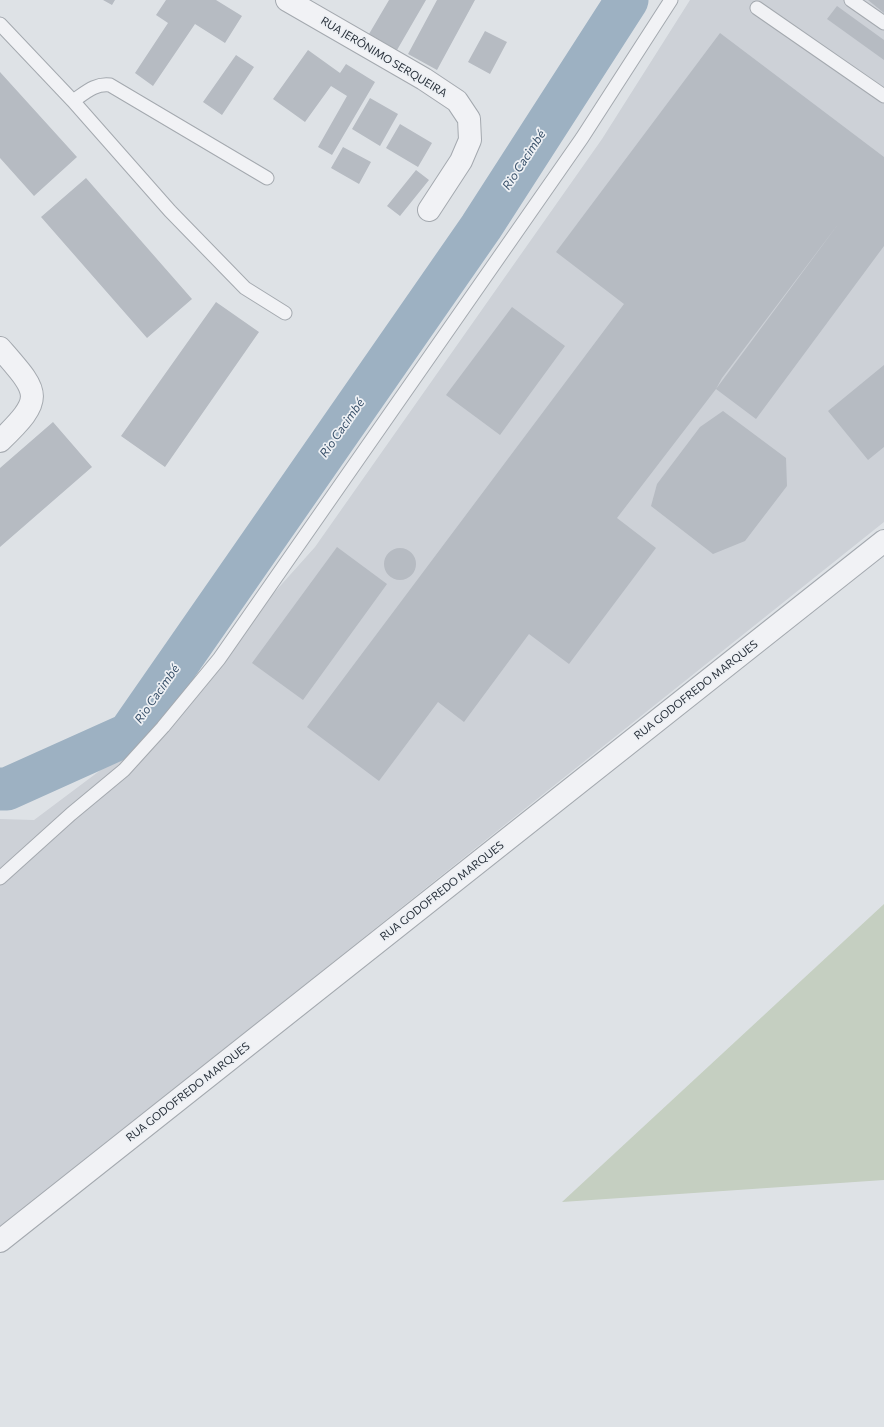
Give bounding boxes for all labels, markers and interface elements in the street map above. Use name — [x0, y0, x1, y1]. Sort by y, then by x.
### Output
street label: RUA JERÔNIMO SERQUEIRA — [318, 14, 450, 100]
water label: Rio Cacimbé — [499, 128, 549, 192]
water label: Rio Cacimbé — [317, 396, 367, 460]
street label: RUA GODOFREDO MARQUES — [631, 638, 761, 742]
water label: Rio Cacimbé — [132, 662, 182, 726]
street label: RUA GODOFREDO MARQUES — [377, 839, 507, 943]
street label: RUA GODOFREDO MARQUES — [123, 1040, 253, 1144]

